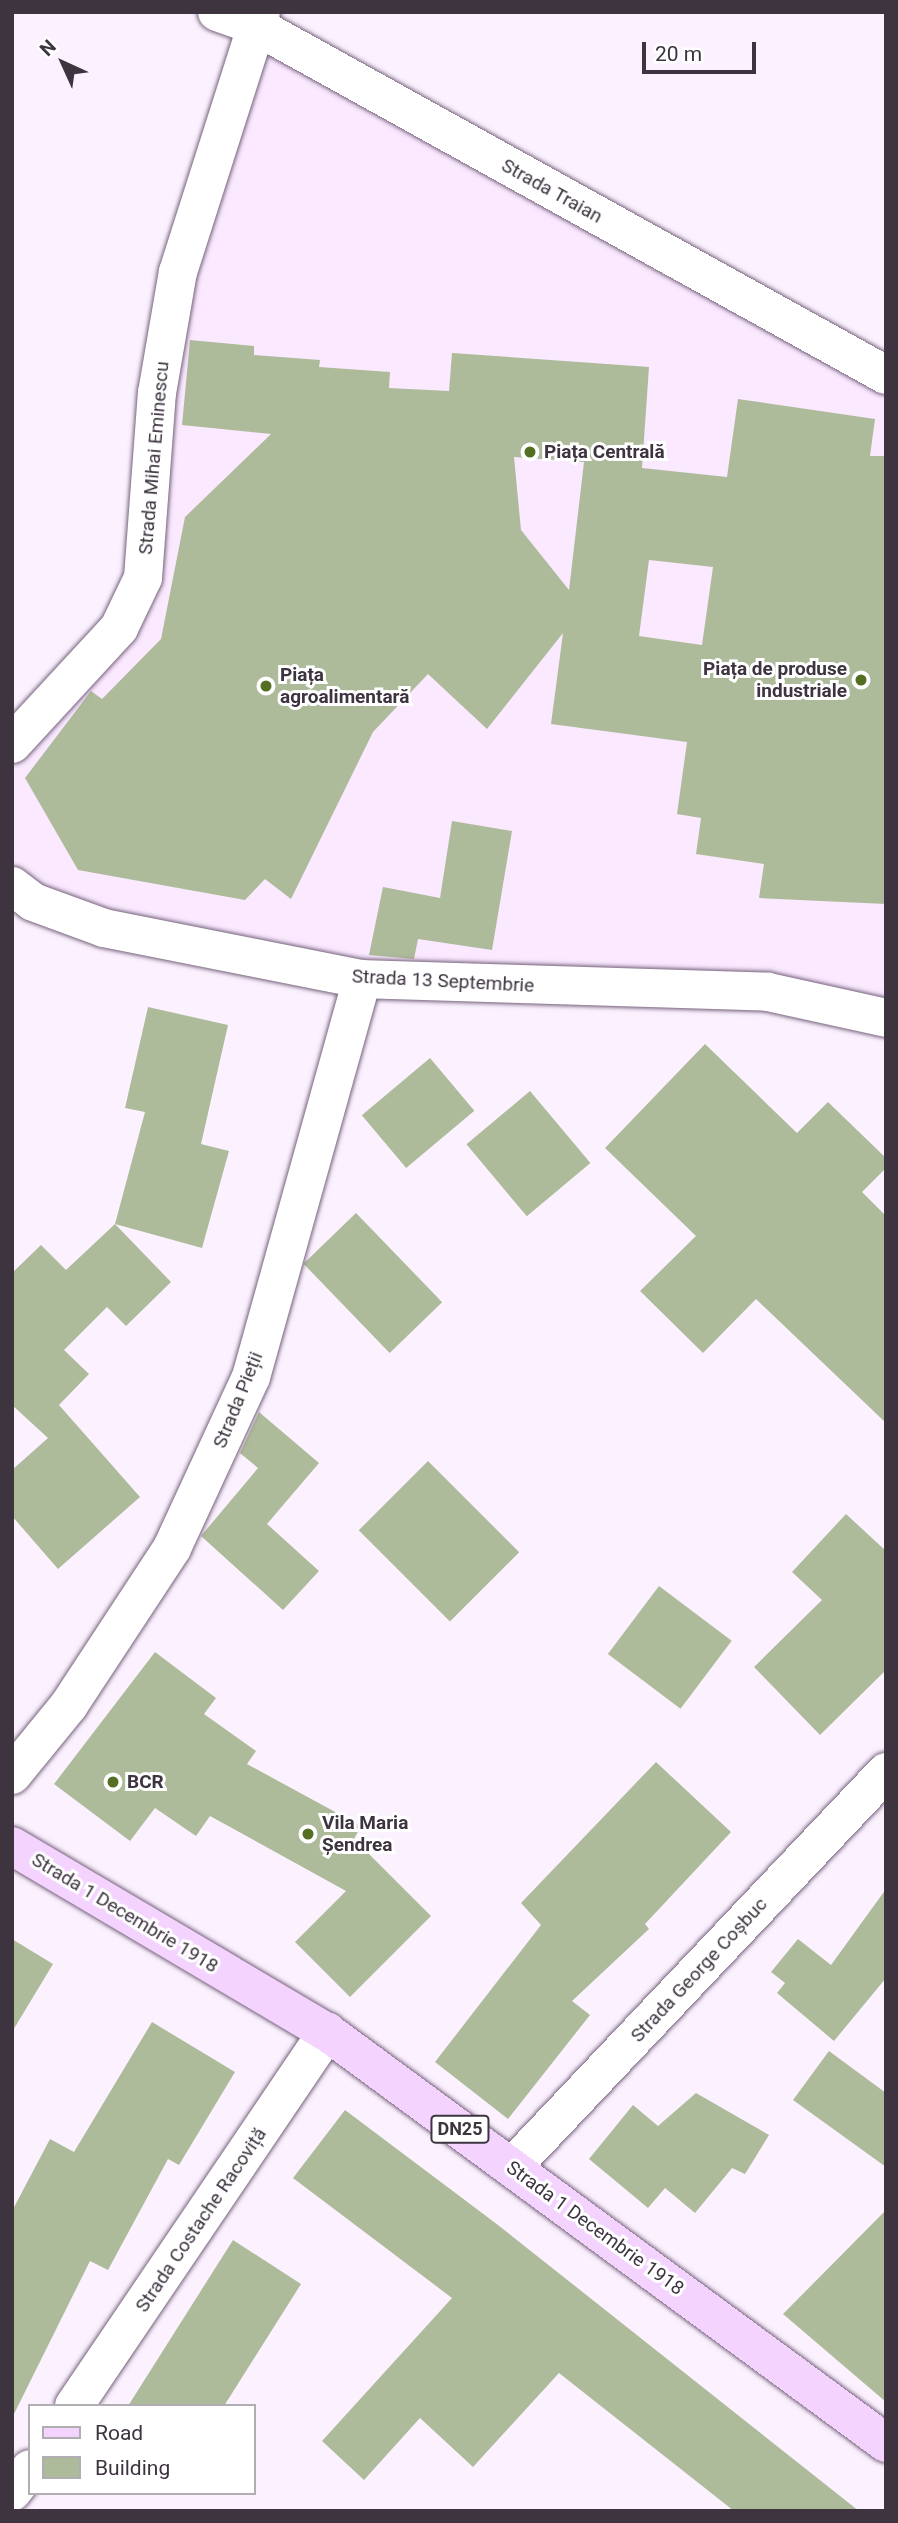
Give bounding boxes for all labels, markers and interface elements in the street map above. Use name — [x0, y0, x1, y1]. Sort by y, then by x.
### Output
north arrow — [28, 28, 98, 98]
scale bar — [646, 28, 760, 72]
text: N — [35, 35, 61, 61]
text: 20 m — [655, 42, 702, 66]
street label: Strada Traian — [497, 154, 607, 228]
street label: Strada Mihai Eminescu — [134, 360, 174, 556]
place label: Piața Centrală — [544, 441, 665, 463]
marker: Piața Centrală — [522, 444, 538, 460]
place label: Piața de produse industriale — [703, 658, 847, 702]
place label: Piața agroalimentară — [280, 664, 409, 708]
marker: Piața de produse industriale — [853, 672, 869, 688]
marker: Piața agroalimentară — [258, 678, 274, 694]
street label: Strada 13 Septembrie — [351, 965, 535, 997]
street label: Strada Pieții — [208, 1349, 268, 1451]
place label: BCR — [127, 1771, 164, 1793]
marker: BCR — [105, 1774, 121, 1790]
place label: Vila Maria Șendrea — [322, 1812, 408, 1856]
marker: Vila Maria Șendrea — [300, 1826, 316, 1842]
street label: Strada 1 Decembrie 1918 — [28, 1848, 222, 1978]
street label: Strada George Coșbuc — [626, 1893, 772, 2047]
road number: DN25 — [430, 2115, 490, 2144]
street label: Strada Costache Racoviță — [131, 2123, 271, 2317]
street label: Strada 1 Decembrie 1918 — [502, 2156, 688, 2300]
legend — [28, 2404, 256, 2495]
text: Road — [95, 2421, 143, 2445]
text: Building — [95, 2456, 170, 2480]

